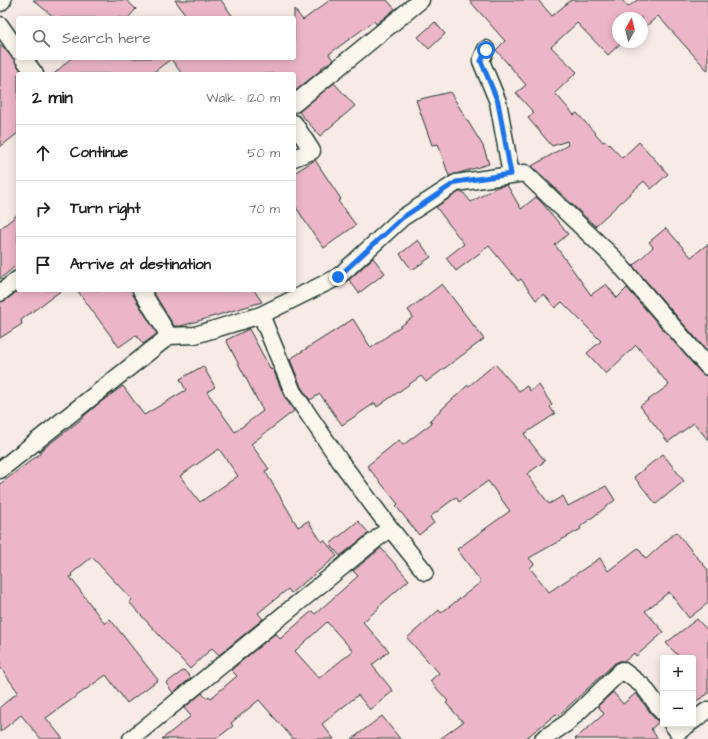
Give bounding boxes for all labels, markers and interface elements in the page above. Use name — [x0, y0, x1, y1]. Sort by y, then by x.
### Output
north arrow — [612, 12, 648, 48]
search box — [16, 16, 296, 60]
icon: search — [30, 27, 52, 49]
text: Search here — [62, 28, 151, 49]
route start — [477, 41, 495, 59]
text: 2 min — [32, 86, 73, 110]
text: Walk · 120 m — [206, 89, 280, 107]
icon: ahead — [32, 142, 54, 164]
text: Continue — [70, 142, 128, 163]
text: 50 m — [247, 144, 280, 162]
icon: right — [32, 198, 54, 220]
text: Turn right — [70, 198, 141, 219]
text: 70 m — [248, 200, 280, 218]
icon: arrive — [32, 254, 54, 276]
text: Arrive at destination — [70, 254, 211, 275]
route end — [329, 268, 347, 286]
map controls — [660, 655, 696, 727]
button: + — [660, 655, 696, 691]
button: − — [660, 691, 696, 727]

